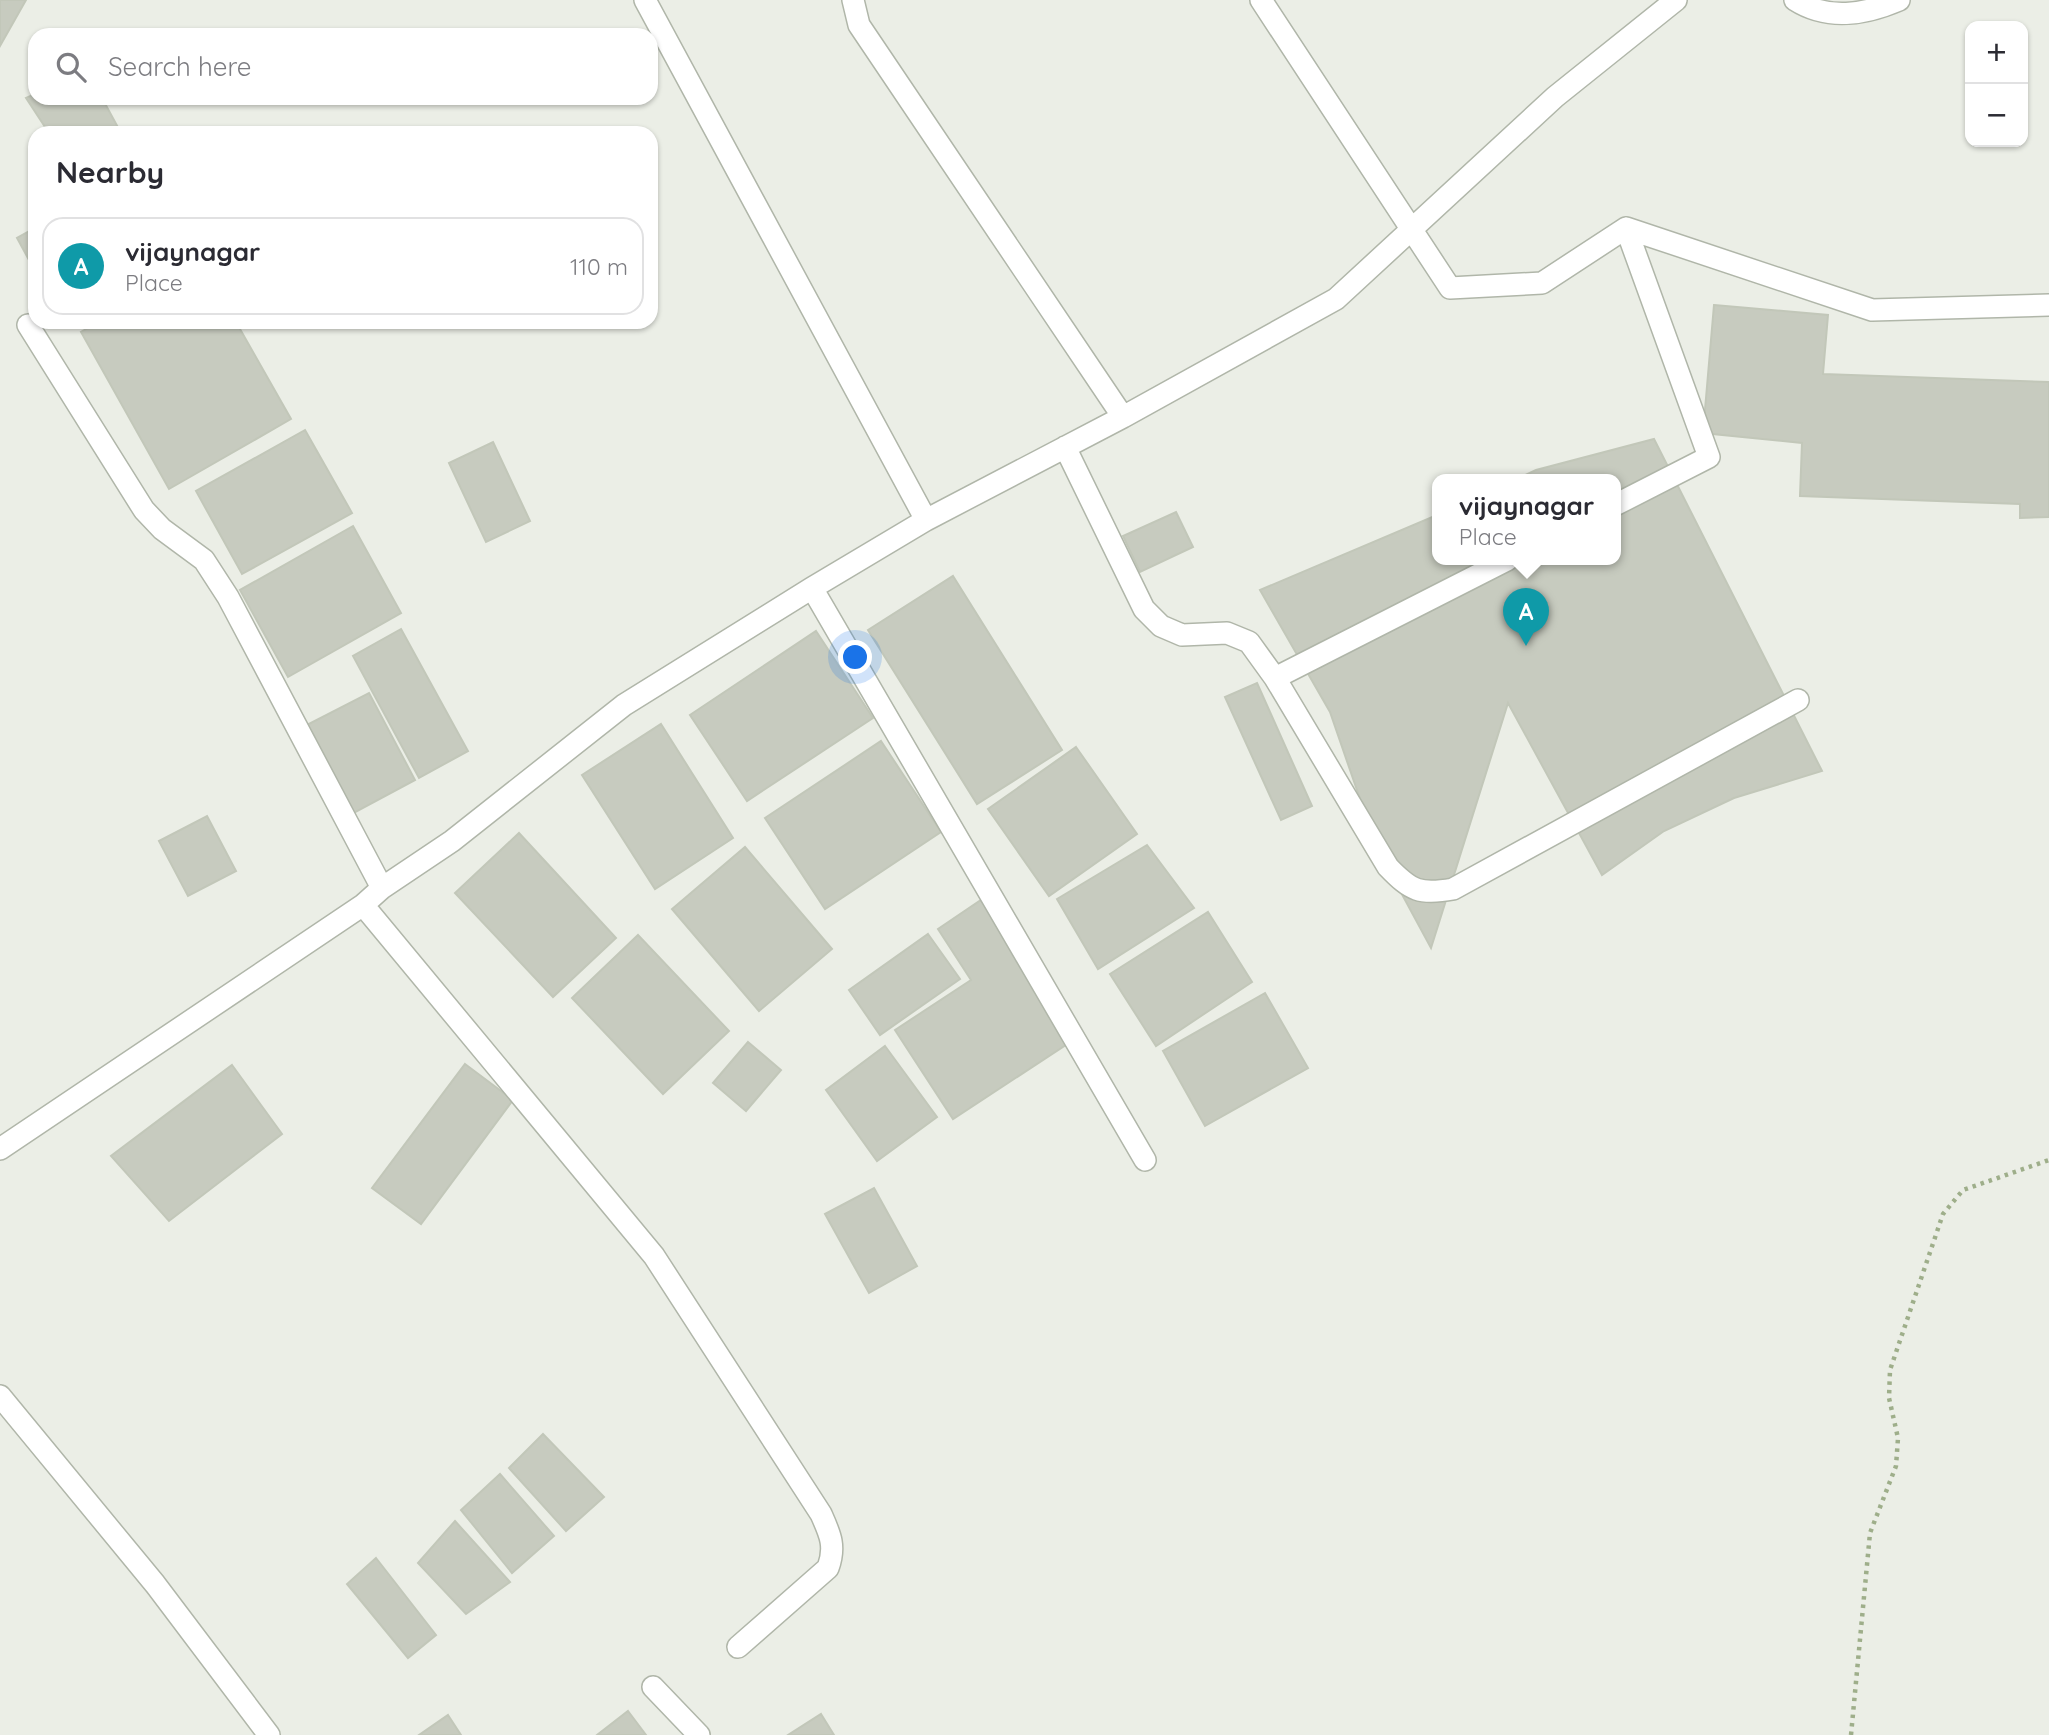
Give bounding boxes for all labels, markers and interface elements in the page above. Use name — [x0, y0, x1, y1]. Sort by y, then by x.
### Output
map controls — [1965, 21, 2028, 147]
button: + — [1965, 21, 2028, 84]
search box — [28, 28, 658, 105]
icon: search — [52, 48, 90, 86]
text: Search here — [108, 50, 252, 83]
button: − — [1965, 84, 2028, 147]
text: Nearby — [56, 153, 164, 191]
text: vijaynagar — [125, 235, 260, 268]
text: A — [74, 252, 88, 281]
text: 110 m — [570, 252, 628, 281]
text: Place — [125, 268, 183, 297]
popup — [1432, 474, 1621, 565]
text: vijaynagar — [1459, 489, 1594, 522]
text: Place — [1459, 522, 1517, 551]
pin: A — [1503, 588, 1549, 646]
your location — [838, 640, 872, 674]

